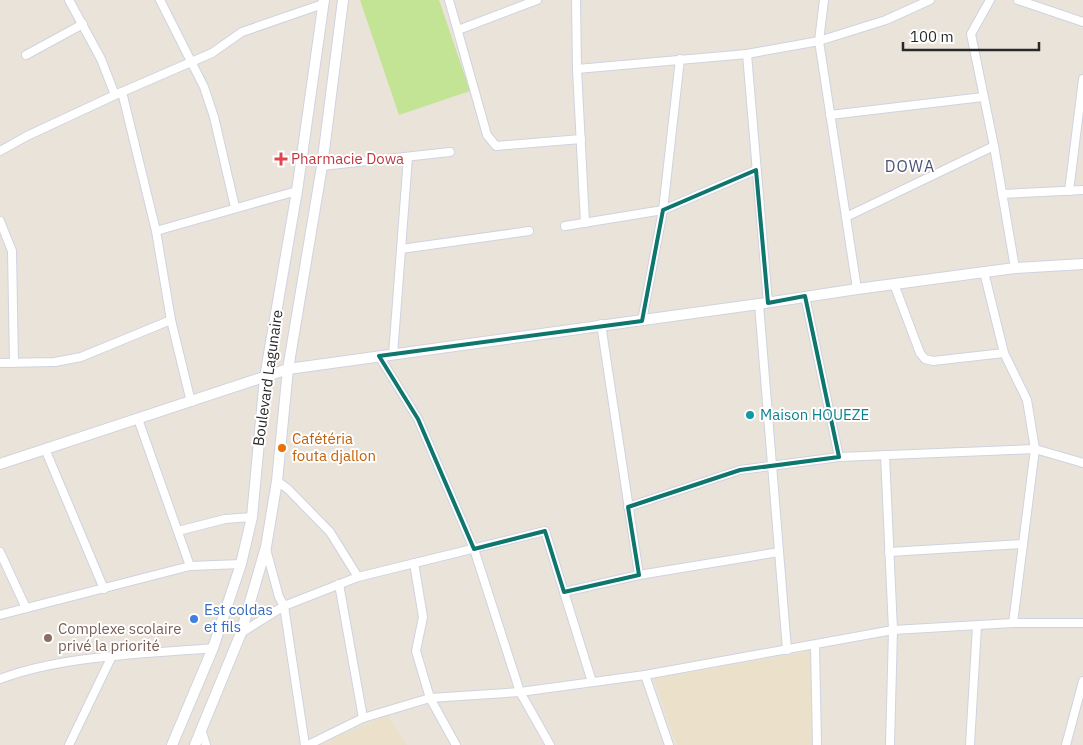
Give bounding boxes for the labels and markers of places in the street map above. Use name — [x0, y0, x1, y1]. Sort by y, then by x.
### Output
place label: Pharmacie Dowa — [291, 149, 404, 168]
marker: Pharmacie Dowa — [275, 153, 287, 165]
place label: Maison HOUEZE — [760, 405, 869, 424]
marker: Maison HOUEZE — [744, 409, 756, 421]
place label: Cafétéria fouta djallon — [292, 429, 376, 465]
marker: Cafétéria fouta djallon — [276, 442, 288, 454]
place label: Est coldas et fils — [204, 600, 273, 636]
marker: Est coldas et fils — [188, 613, 200, 625]
place label: Complexe scolaire privé la priorité — [58, 619, 182, 655]
marker: Complexe scolaire privé la priorité — [42, 632, 54, 644]

